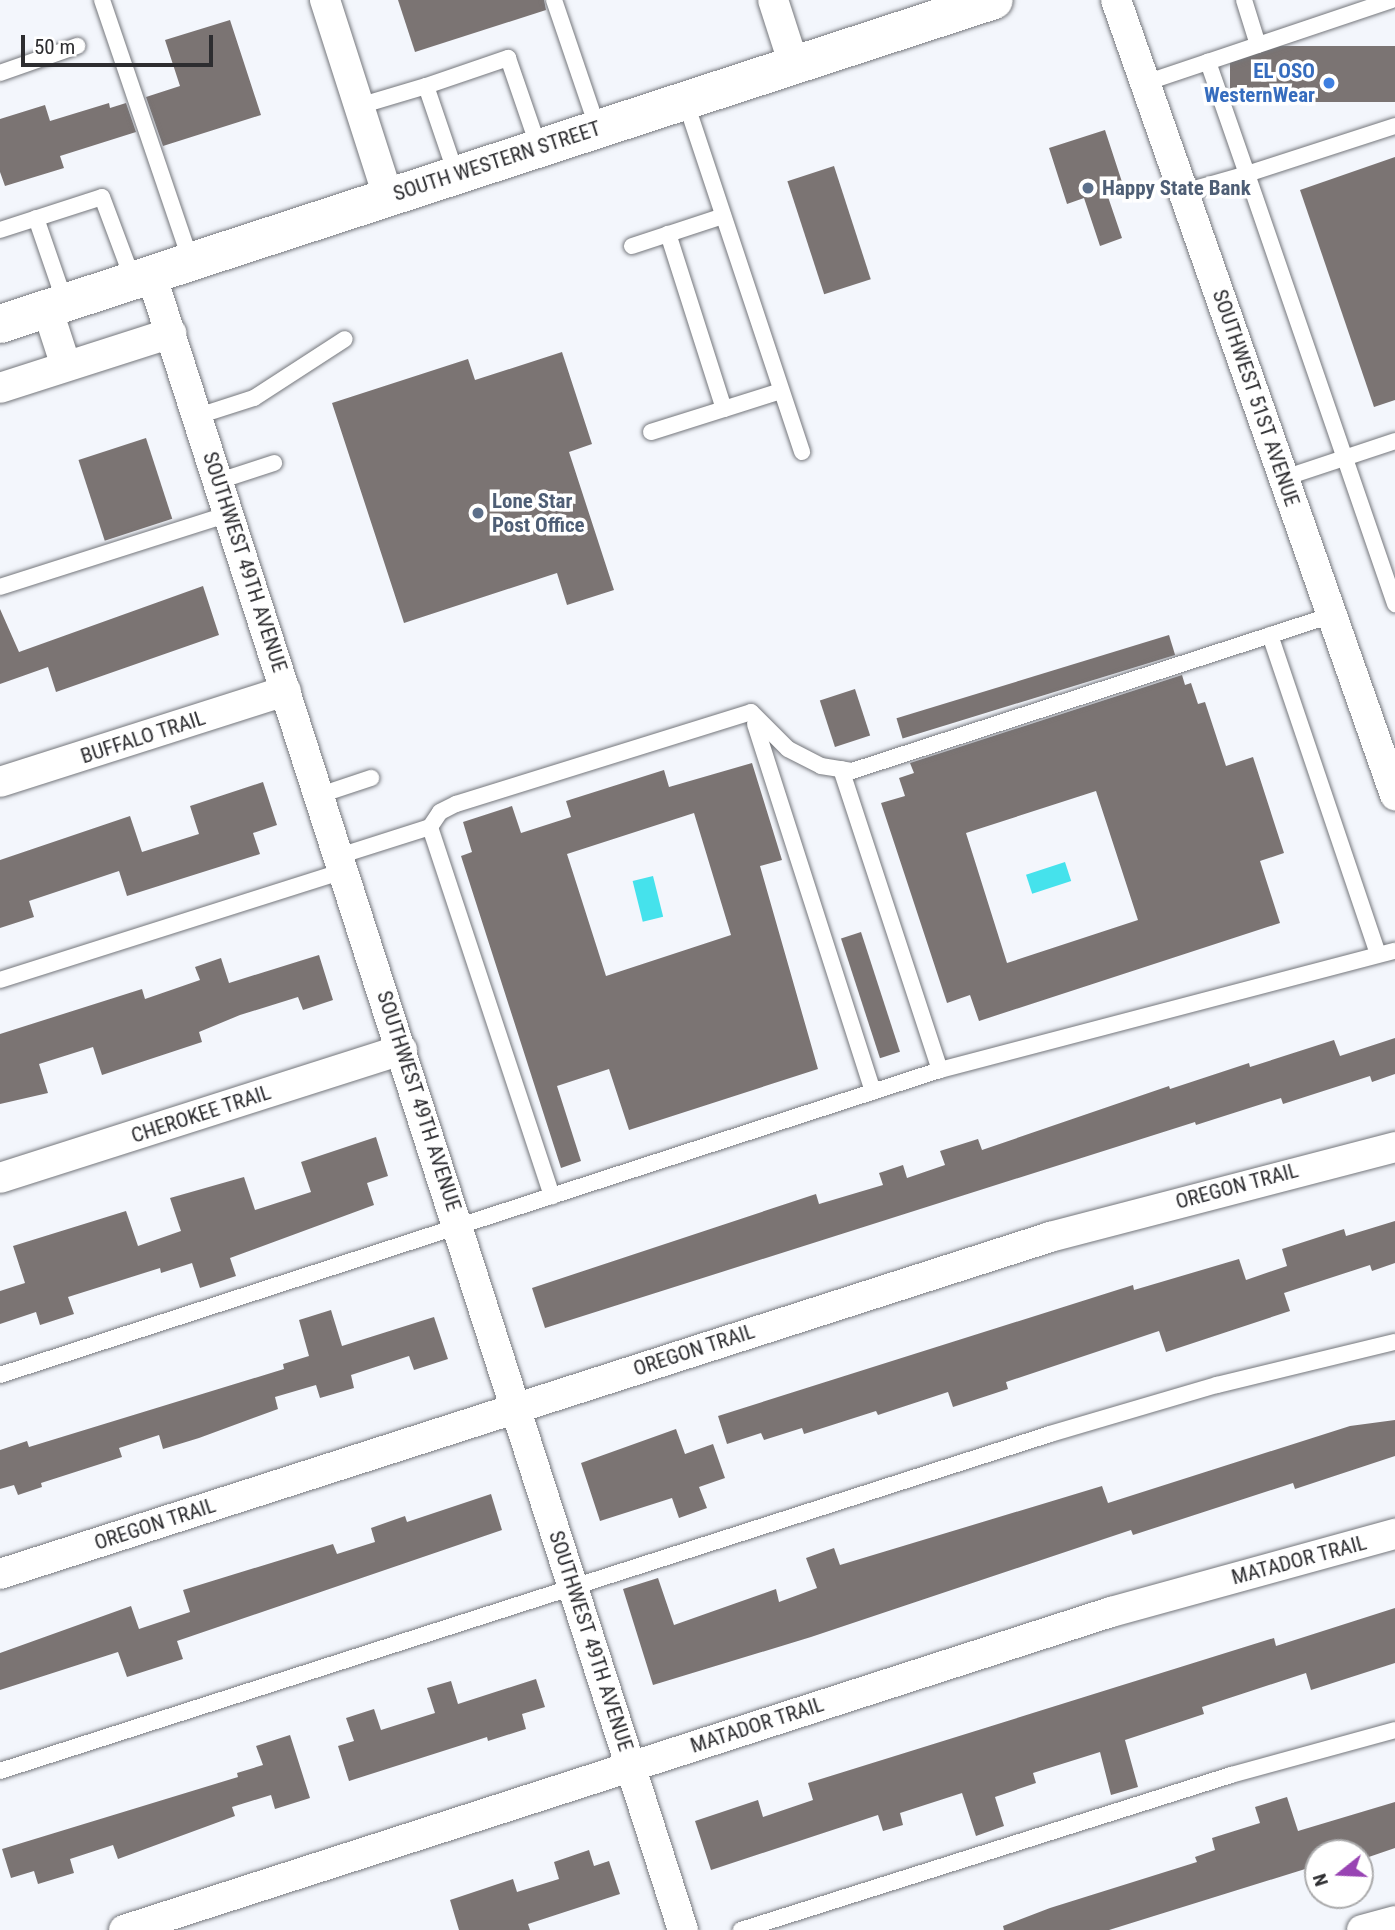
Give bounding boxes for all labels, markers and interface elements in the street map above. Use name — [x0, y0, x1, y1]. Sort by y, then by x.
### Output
scale bar — [24, 21, 217, 65]
text: 50 m — [34, 35, 75, 59]
place label: EL OSO WesternWear — [1204, 58, 1315, 108]
marker: EL OSO WesternWear — [1321, 75, 1337, 91]
street label: SOUTH WESTERN STREET — [390, 116, 604, 206]
place label: Happy State Bank — [1102, 175, 1251, 201]
marker: Happy State Bank — [1080, 180, 1096, 196]
street label: SOUTHWEST 51ST AVENUE — [1207, 286, 1305, 510]
street label: SOUTHWEST 49TH AVENUE — [197, 448, 293, 676]
place label: Lone Star Post Office — [492, 488, 585, 538]
marker: Lone Star Post Office — [470, 505, 486, 521]
street label: BUFFALO TRAIL — [77, 705, 209, 769]
street label: SOUTHWEST 49TH AVENUE — [371, 987, 467, 1215]
street label: CHEROKEE TRAIL — [128, 1080, 274, 1148]
street label: OREGON TRAIL — [1173, 1157, 1301, 1215]
street label: OREGON TRAIL — [630, 1318, 758, 1382]
street label: OREGON TRAIL — [91, 1492, 219, 1556]
street label: SOUTHWEST 49TH AVENUE — [543, 1527, 639, 1755]
street label: MATADOR TRAIL — [1229, 1530, 1369, 1590]
street label: MATADOR TRAIL — [687, 1692, 827, 1758]
north arrow — [1304, 1839, 1374, 1909]
text: N — [1308, 1871, 1333, 1889]

